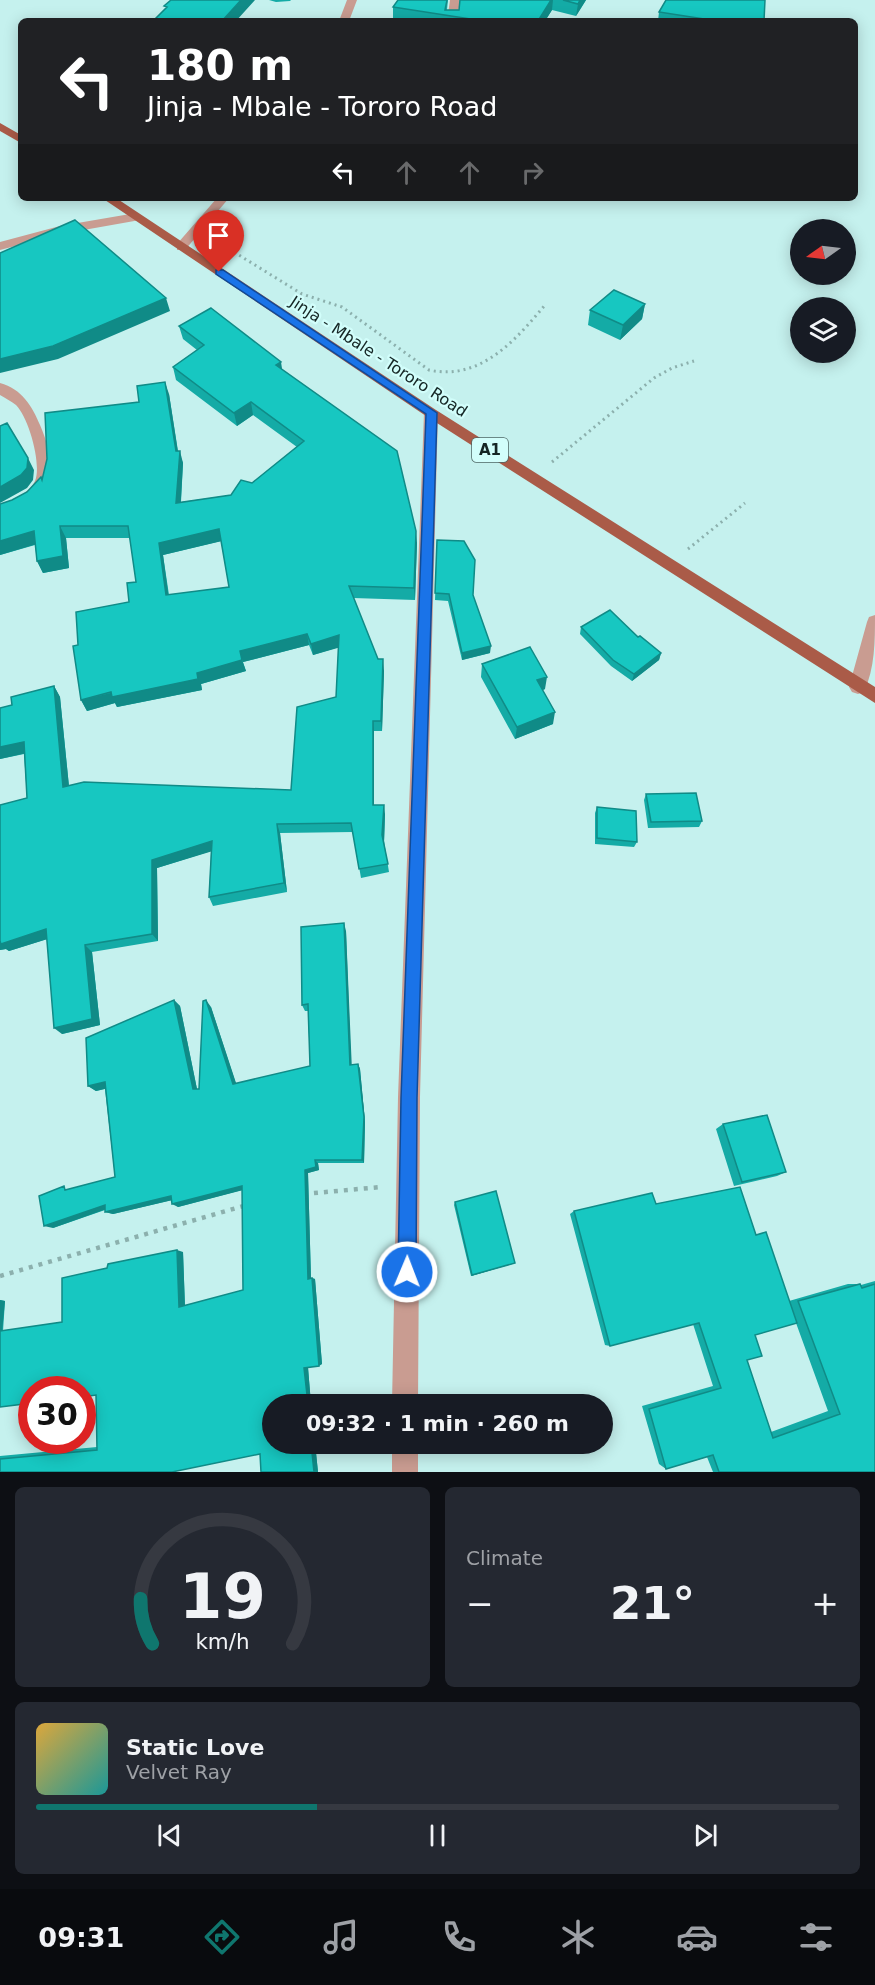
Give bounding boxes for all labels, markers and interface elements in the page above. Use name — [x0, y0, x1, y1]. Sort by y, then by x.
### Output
text: 180 m — [147, 41, 293, 90]
icon: left — [48, 42, 126, 120]
text: Jinja - Mbale - Tororo Road — [147, 91, 497, 122]
icon: left — [327, 156, 360, 189]
icon: ahead — [390, 156, 423, 189]
icon: ahead — [453, 156, 486, 189]
icon: right — [516, 156, 549, 189]
pin — [193, 210, 244, 272]
icon: arrive — [202, 219, 235, 252]
north arrow — [790, 219, 856, 285]
map controls — [790, 219, 856, 363]
street label: Jinja - Mbale - Tororo Road — [286, 291, 471, 421]
button: layers — [790, 297, 856, 363]
road number: A1 — [472, 438, 508, 462]
position arrow — [375, 1240, 439, 1304]
speed limit sign: 30 — [18, 1376, 96, 1454]
text: 09:32 · 1 min · 260 m — [306, 1411, 569, 1436]
text: Climate — [466, 1546, 543, 1570]
text: 19 — [179, 1560, 266, 1633]
text: 21° — [610, 1577, 695, 1630]
text: − — [466, 1584, 494, 1623]
text: + — [811, 1584, 839, 1623]
text: km/h — [195, 1629, 250, 1654]
text: Static Love — [126, 1735, 264, 1760]
text: Velvet Ray — [126, 1760, 232, 1784]
icon: previous — [153, 1819, 186, 1852]
icon: pause — [421, 1819, 454, 1852]
icon: next — [689, 1819, 722, 1852]
icon: directions — [201, 1916, 243, 1958]
icon: music — [320, 1916, 362, 1958]
icon: phone — [438, 1916, 480, 1958]
icon: climate — [557, 1916, 599, 1958]
icon: car — [676, 1916, 718, 1958]
icon: filters — [795, 1916, 837, 1958]
text: 09:31 — [38, 1922, 124, 1953]

